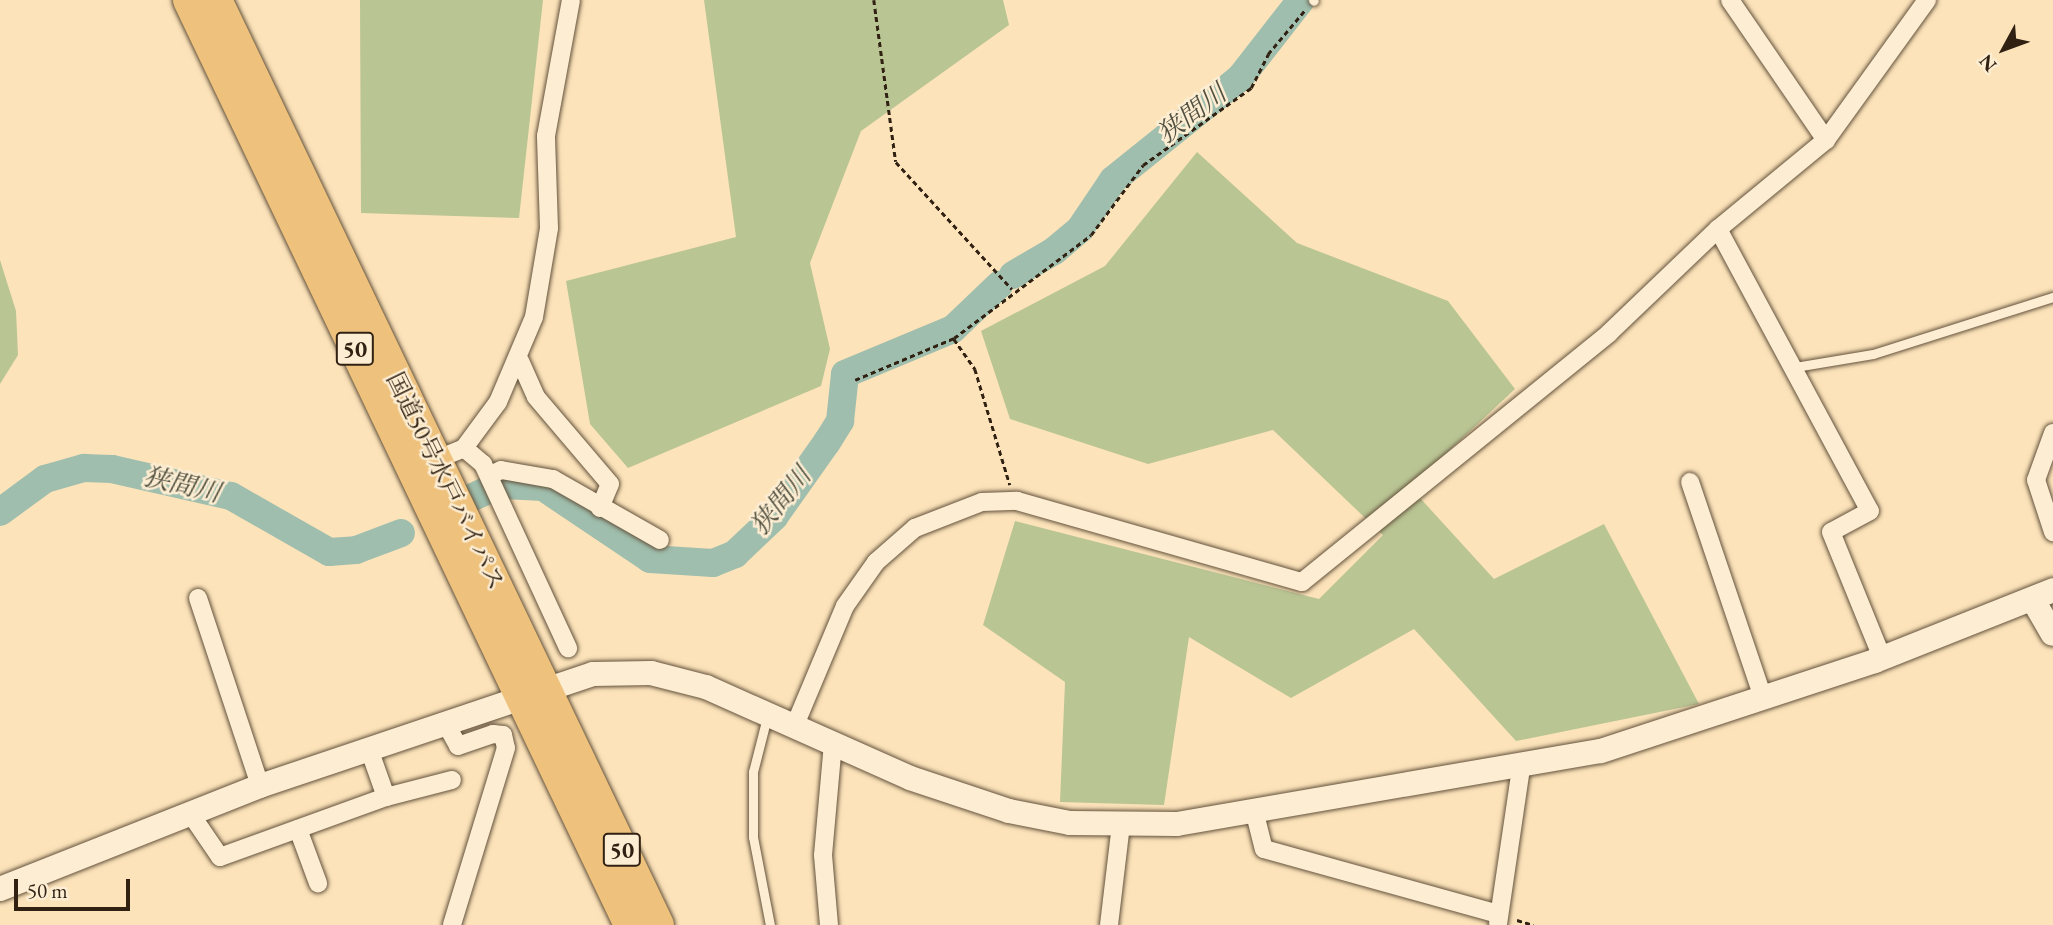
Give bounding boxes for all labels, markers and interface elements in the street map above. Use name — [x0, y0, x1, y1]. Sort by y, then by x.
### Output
north arrow — [1969, 14, 2039, 84]
text: N — [1973, 49, 2002, 77]
water label: 狭間川 — [1151, 78, 1233, 150]
road number: 50 — [336, 330, 374, 368]
street label: 国道50号水戸バイパス — [381, 367, 511, 595]
water label: 狭間川 — [140, 461, 224, 509]
water label: 狭間川 — [744, 461, 818, 541]
road number: 50 — [603, 830, 641, 870]
scale bar — [18, 866, 133, 910]
text: 50 m — [27, 877, 68, 904]

